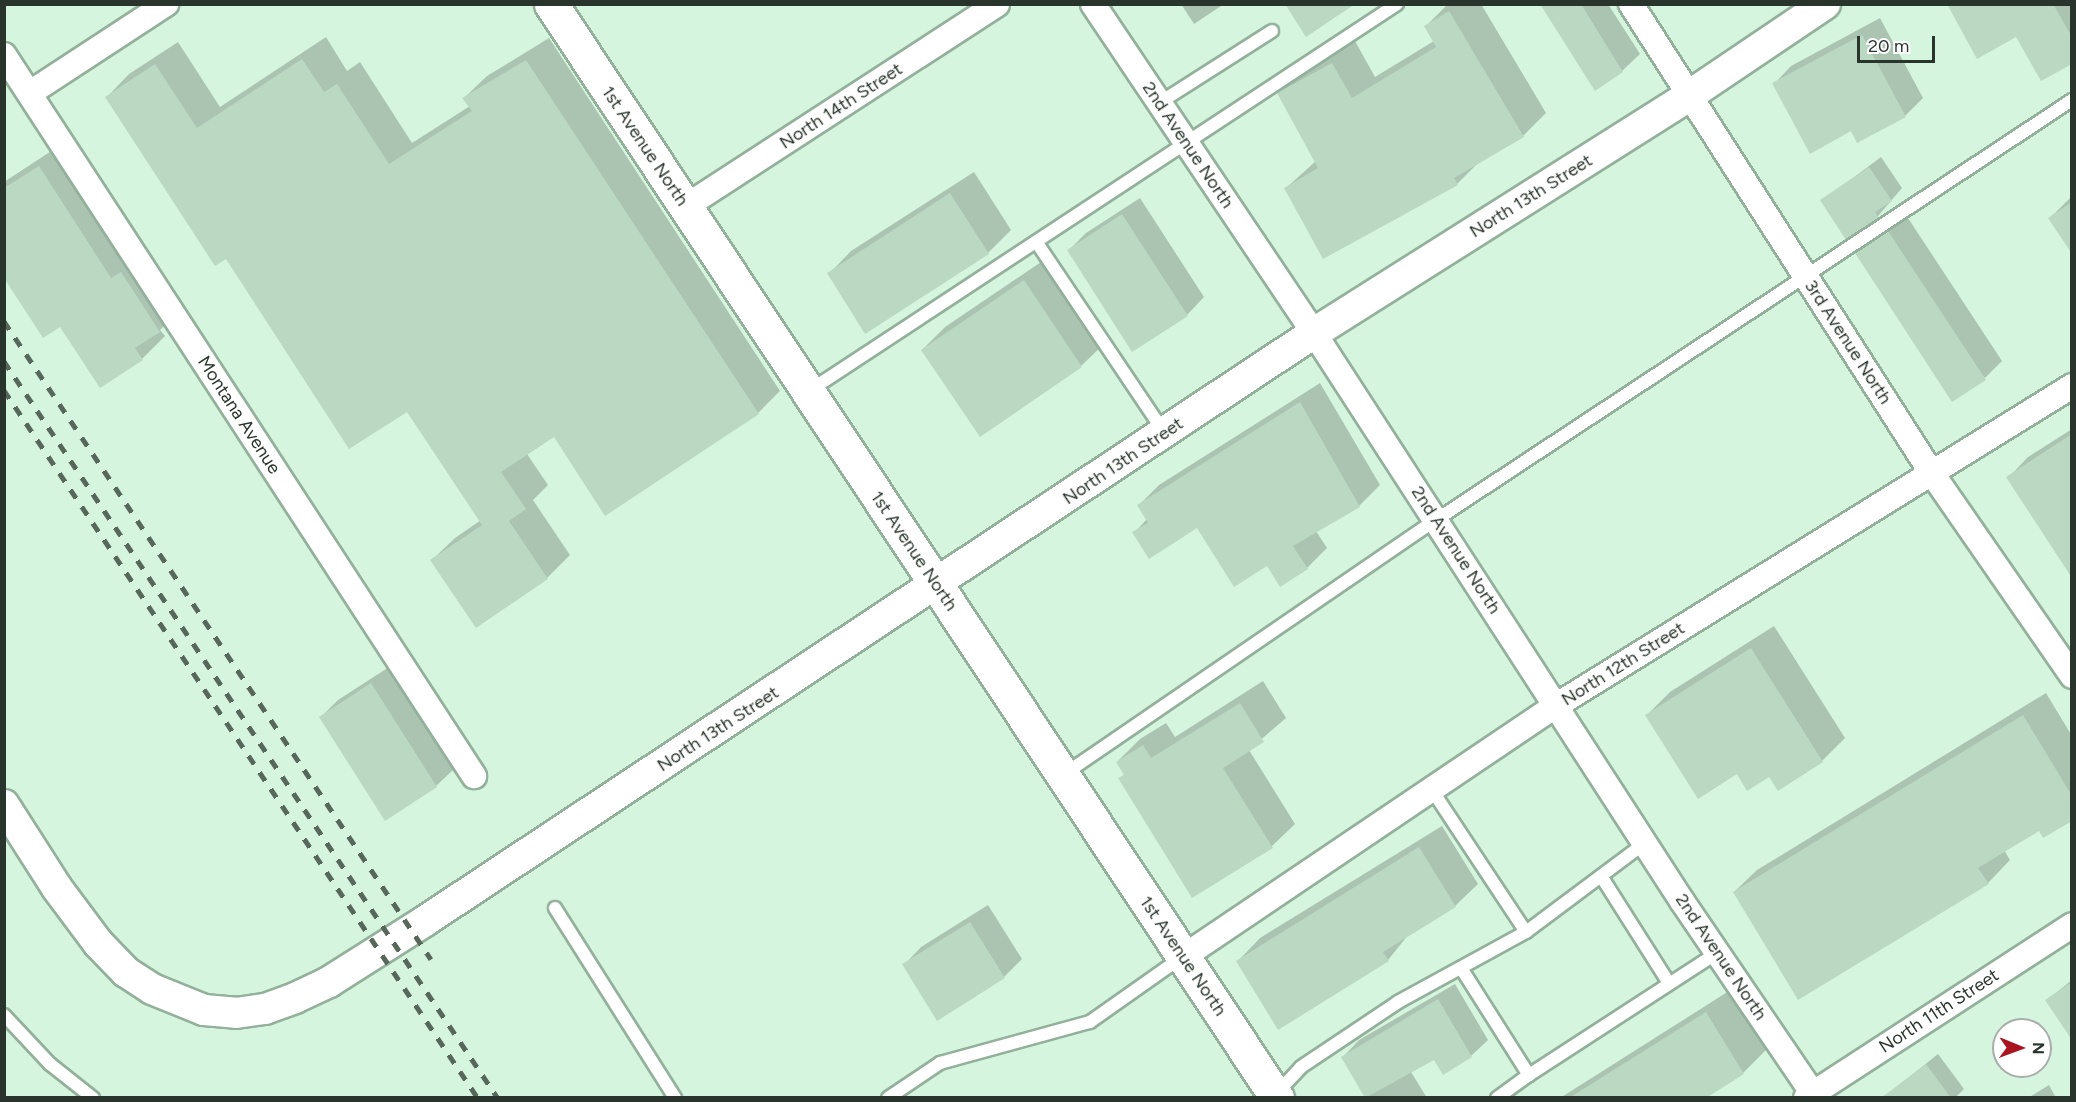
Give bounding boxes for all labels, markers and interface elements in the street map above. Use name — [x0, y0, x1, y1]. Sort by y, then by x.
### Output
scale bar — [1860, 24, 1938, 62]
text: 20 m — [1868, 35, 1909, 57]
street label: North 14th Street — [776, 58, 906, 154]
street label: 2nd Avenue North — [1138, 78, 1238, 212]
street label: 1st Avenue North — [597, 82, 693, 210]
street label: North 13th Street — [1466, 150, 1596, 242]
street label: 3rd Avenue North — [1800, 276, 1896, 408]
street label: Montana Avenue — [193, 352, 285, 478]
street label: North 13th Street — [1059, 413, 1187, 509]
street label: 2nd Avenue North — [1407, 482, 1505, 618]
street label: 1st Avenue North — [866, 487, 962, 615]
street label: North 12th Street — [1558, 617, 1688, 711]
street label: North 13th Street — [653, 682, 783, 776]
street label: 2nd Avenue North — [1671, 890, 1771, 1024]
street label: 1st Avenue North — [1135, 892, 1231, 1020]
street label: North 11th Street — [1875, 964, 2003, 1058]
north arrow — [1992, 1018, 2052, 1078]
text: N — [2029, 1042, 2048, 1055]

